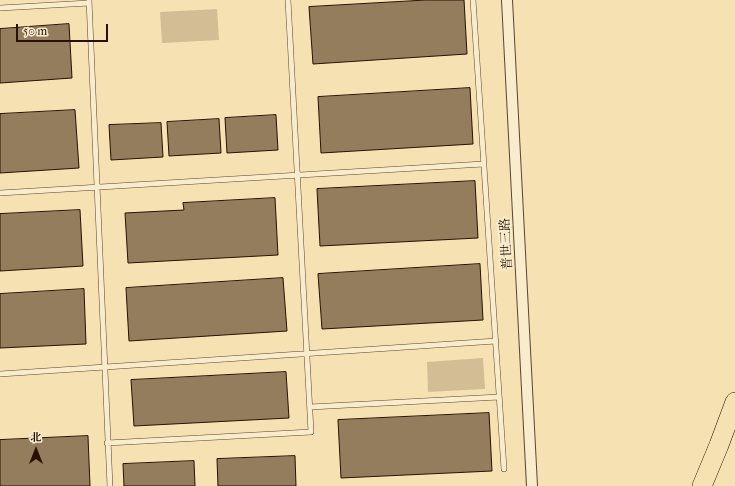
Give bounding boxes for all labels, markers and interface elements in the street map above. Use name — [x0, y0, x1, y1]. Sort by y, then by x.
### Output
scale bar — [18, 16, 110, 42]
text: 50 m — [23, 24, 47, 38]
street label: 普世三路 — [498, 218, 516, 270]
north arrow — [16, 430, 56, 470]
text: 北 — [31, 431, 42, 444]

